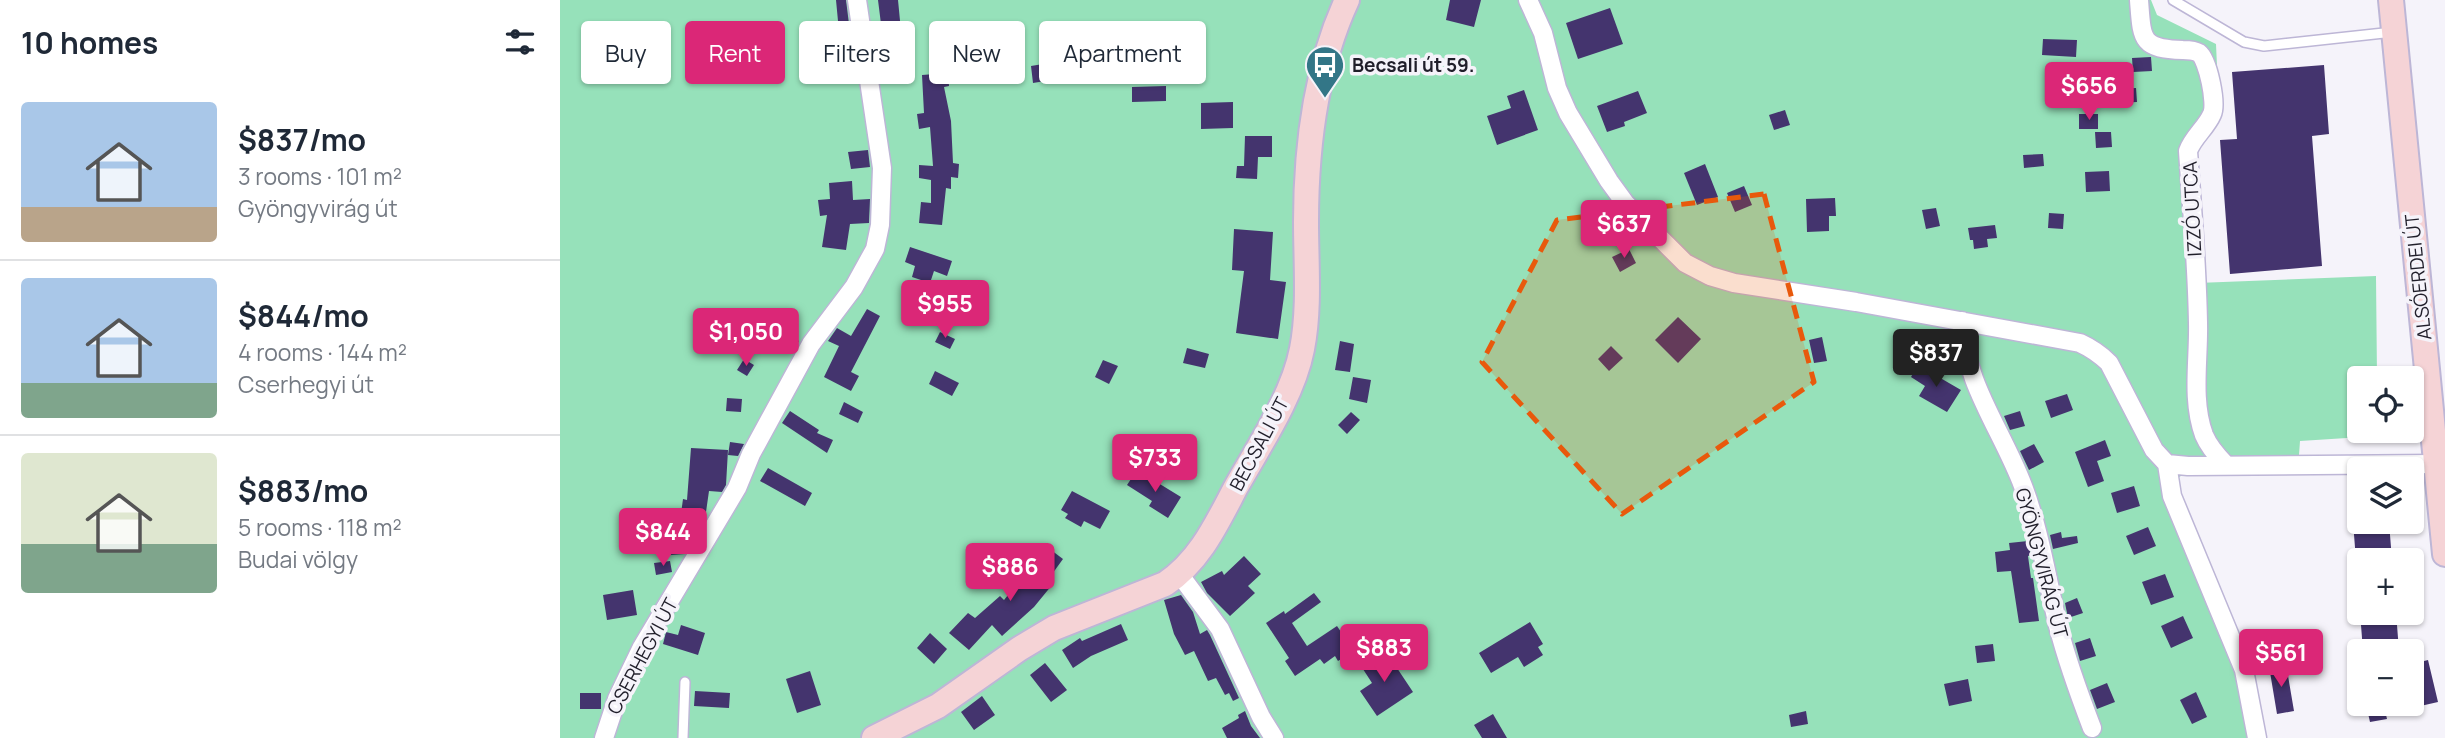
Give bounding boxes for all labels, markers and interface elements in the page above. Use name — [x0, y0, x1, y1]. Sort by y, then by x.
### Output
chip: Buy — [581, 21, 671, 84]
chip: Rent — [685, 21, 785, 84]
chip: Filters — [799, 21, 915, 84]
chip: New — [929, 21, 1025, 84]
chip: Apartment — [1039, 21, 1206, 84]
text: 10 homes — [21, 22, 158, 63]
icon: filters — [501, 23, 539, 61]
bus stop icon: Becsali út 59. — [1304, 44, 1346, 99]
place label: Becsali út 59. — [1352, 52, 1475, 78]
pin: $656 — [2048, 62, 2130, 122]
text: $656 — [2061, 69, 2117, 101]
text: $837/mo — [238, 119, 366, 160]
icon: home — [77, 130, 161, 214]
text: 3 rooms · 101 m² — [238, 160, 402, 192]
street label: IZZÓ UTCA — [2177, 161, 2207, 257]
text: Gyöngyvirág út — [238, 192, 398, 224]
pin: $637 — [1583, 201, 1665, 260]
text: $637 — [1597, 207, 1651, 239]
street label: ALSÓERDEI ÚT — [2398, 212, 2438, 341]
pin: $955 — [904, 280, 986, 340]
text: $955 — [917, 287, 973, 319]
text: $844/mo — [238, 295, 369, 336]
icon: home — [77, 306, 161, 390]
pin: $1,050 — [689, 308, 803, 368]
text: $1,050 — [709, 315, 783, 347]
pin: $837 — [1895, 330, 1977, 389]
text: 4 rooms · 144 m² — [238, 336, 407, 368]
text: $837 — [1909, 336, 1963, 368]
map controls — [2347, 366, 2424, 716]
button: locate — [2347, 366, 2424, 443]
text: Cserhegyi út — [238, 368, 374, 400]
street label: BECSALI ÚT — [1223, 392, 1295, 495]
pin: $733 — [1114, 434, 1196, 494]
text: $733 — [1128, 441, 1182, 473]
button: layers — [2347, 457, 2424, 534]
text: $883/mo — [238, 470, 368, 511]
icon: home — [77, 481, 161, 565]
street label: GYÖNGYVIRÁG ÚT — [2009, 485, 2075, 641]
pin: $844 — [622, 508, 704, 568]
text: 5 rooms · 118 m² — [238, 511, 402, 543]
text: $844 — [635, 515, 691, 547]
text: Budai völgy — [238, 543, 358, 575]
pin: $886 — [969, 544, 1051, 603]
button: + — [2347, 548, 2424, 625]
text: $886 — [982, 550, 1038, 582]
street label: CSERHEGYI ÚT — [600, 593, 684, 719]
pin: $883 — [1343, 624, 1425, 684]
pin: $561 — [2240, 630, 2322, 689]
text: $883 — [1356, 631, 1412, 663]
text: $561 — [2255, 636, 2307, 668]
button: − — [2347, 639, 2424, 716]

